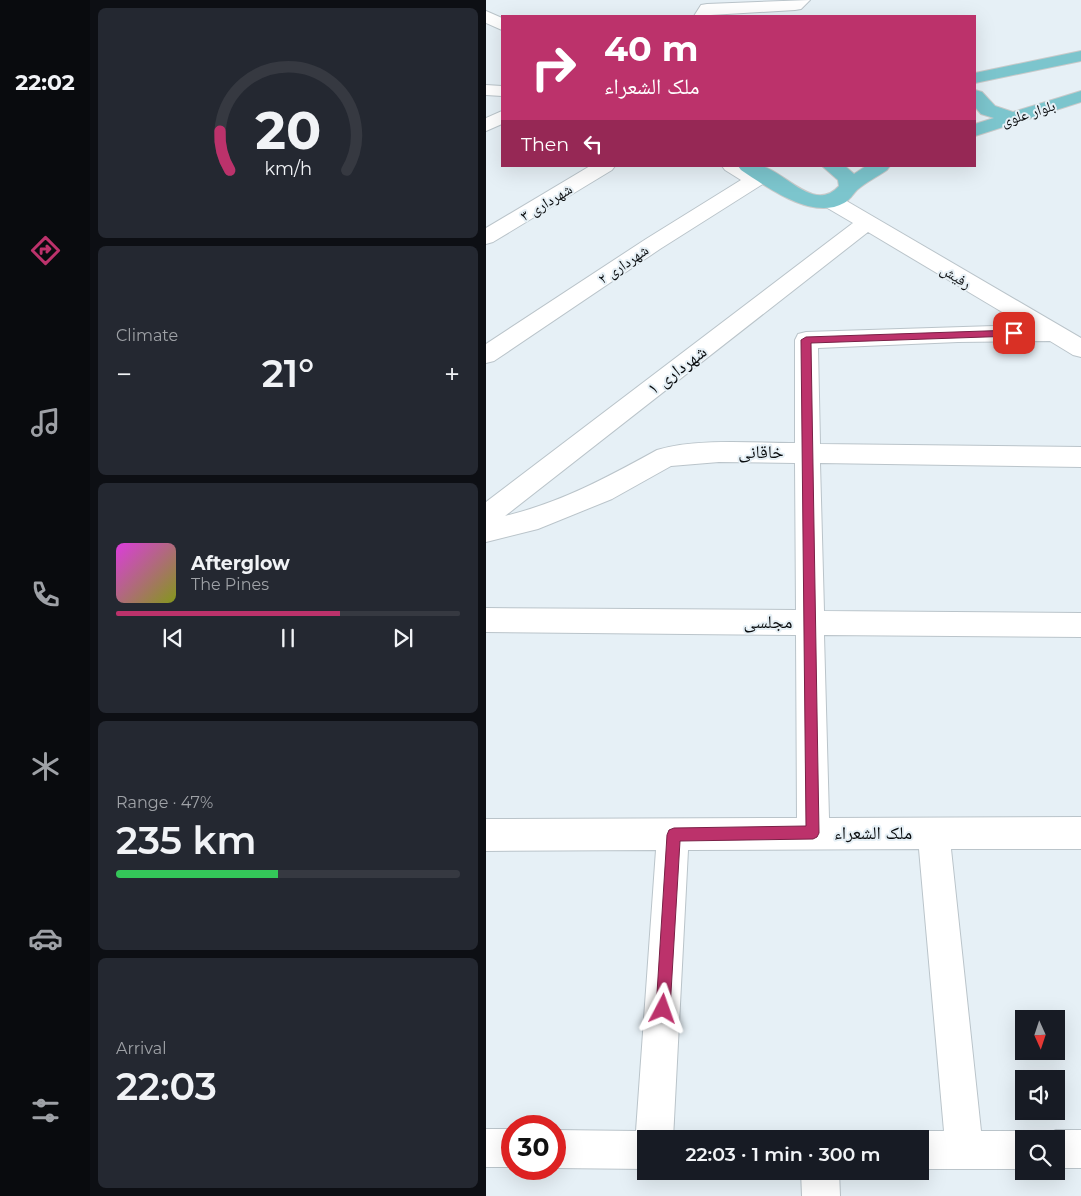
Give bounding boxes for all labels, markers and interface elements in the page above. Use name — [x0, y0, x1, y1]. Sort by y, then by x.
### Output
text: 40 m — [604, 27, 699, 70]
icon: right — [521, 35, 586, 100]
text: 22:02 — [15, 69, 75, 96]
text: ملک الشعراء — [604, 73, 700, 100]
street label: بلوار علوی — [999, 95, 1058, 132]
text: 20 — [255, 99, 321, 162]
icon: left — [579, 130, 607, 158]
text: Then — [521, 133, 569, 156]
text: km/h — [264, 158, 312, 179]
street label: شهرداری ۳ — [517, 179, 576, 226]
icon: directions — [28, 233, 63, 268]
street label: شهرداری ۲ — [594, 240, 653, 289]
street label: رفیش — [937, 259, 975, 294]
pin — [993, 312, 1035, 354]
icon: arrive — [1000, 319, 1028, 347]
text: Climate — [116, 326, 178, 345]
street label: شهرداری ۱ — [643, 341, 711, 399]
text: 21° — [262, 350, 314, 397]
text: − — [116, 357, 132, 391]
text: + — [444, 357, 460, 391]
icon: music — [28, 405, 63, 440]
street label: خاقانی — [738, 441, 784, 463]
text: Afterglow — [191, 552, 290, 575]
text: The Pines — [191, 575, 269, 594]
icon: phone — [28, 577, 63, 612]
street label: مجلسی — [744, 611, 792, 633]
icon: previous — [159, 624, 187, 652]
icon: pause — [274, 624, 302, 652]
icon: next — [389, 624, 417, 652]
icon: climate — [28, 749, 63, 784]
text: Range · 47% — [116, 793, 213, 812]
text: 235 km — [116, 817, 256, 864]
street label: ملک الشعراء — [834, 822, 912, 844]
icon: car — [28, 921, 63, 956]
position arrow — [636, 982, 688, 1034]
north arrow — [1015, 1010, 1065, 1060]
map controls — [1015, 1010, 1065, 1180]
text: Arrival — [116, 1039, 166, 1058]
text: 22:03 — [116, 1063, 217, 1110]
button: sound — [1015, 1070, 1065, 1120]
icon: filters — [28, 1093, 63, 1128]
speed limit sign: 30 — [501, 1115, 566, 1180]
button: search — [1015, 1130, 1065, 1180]
text: 22:03 · 1 min · 300 m — [685, 1143, 881, 1166]

